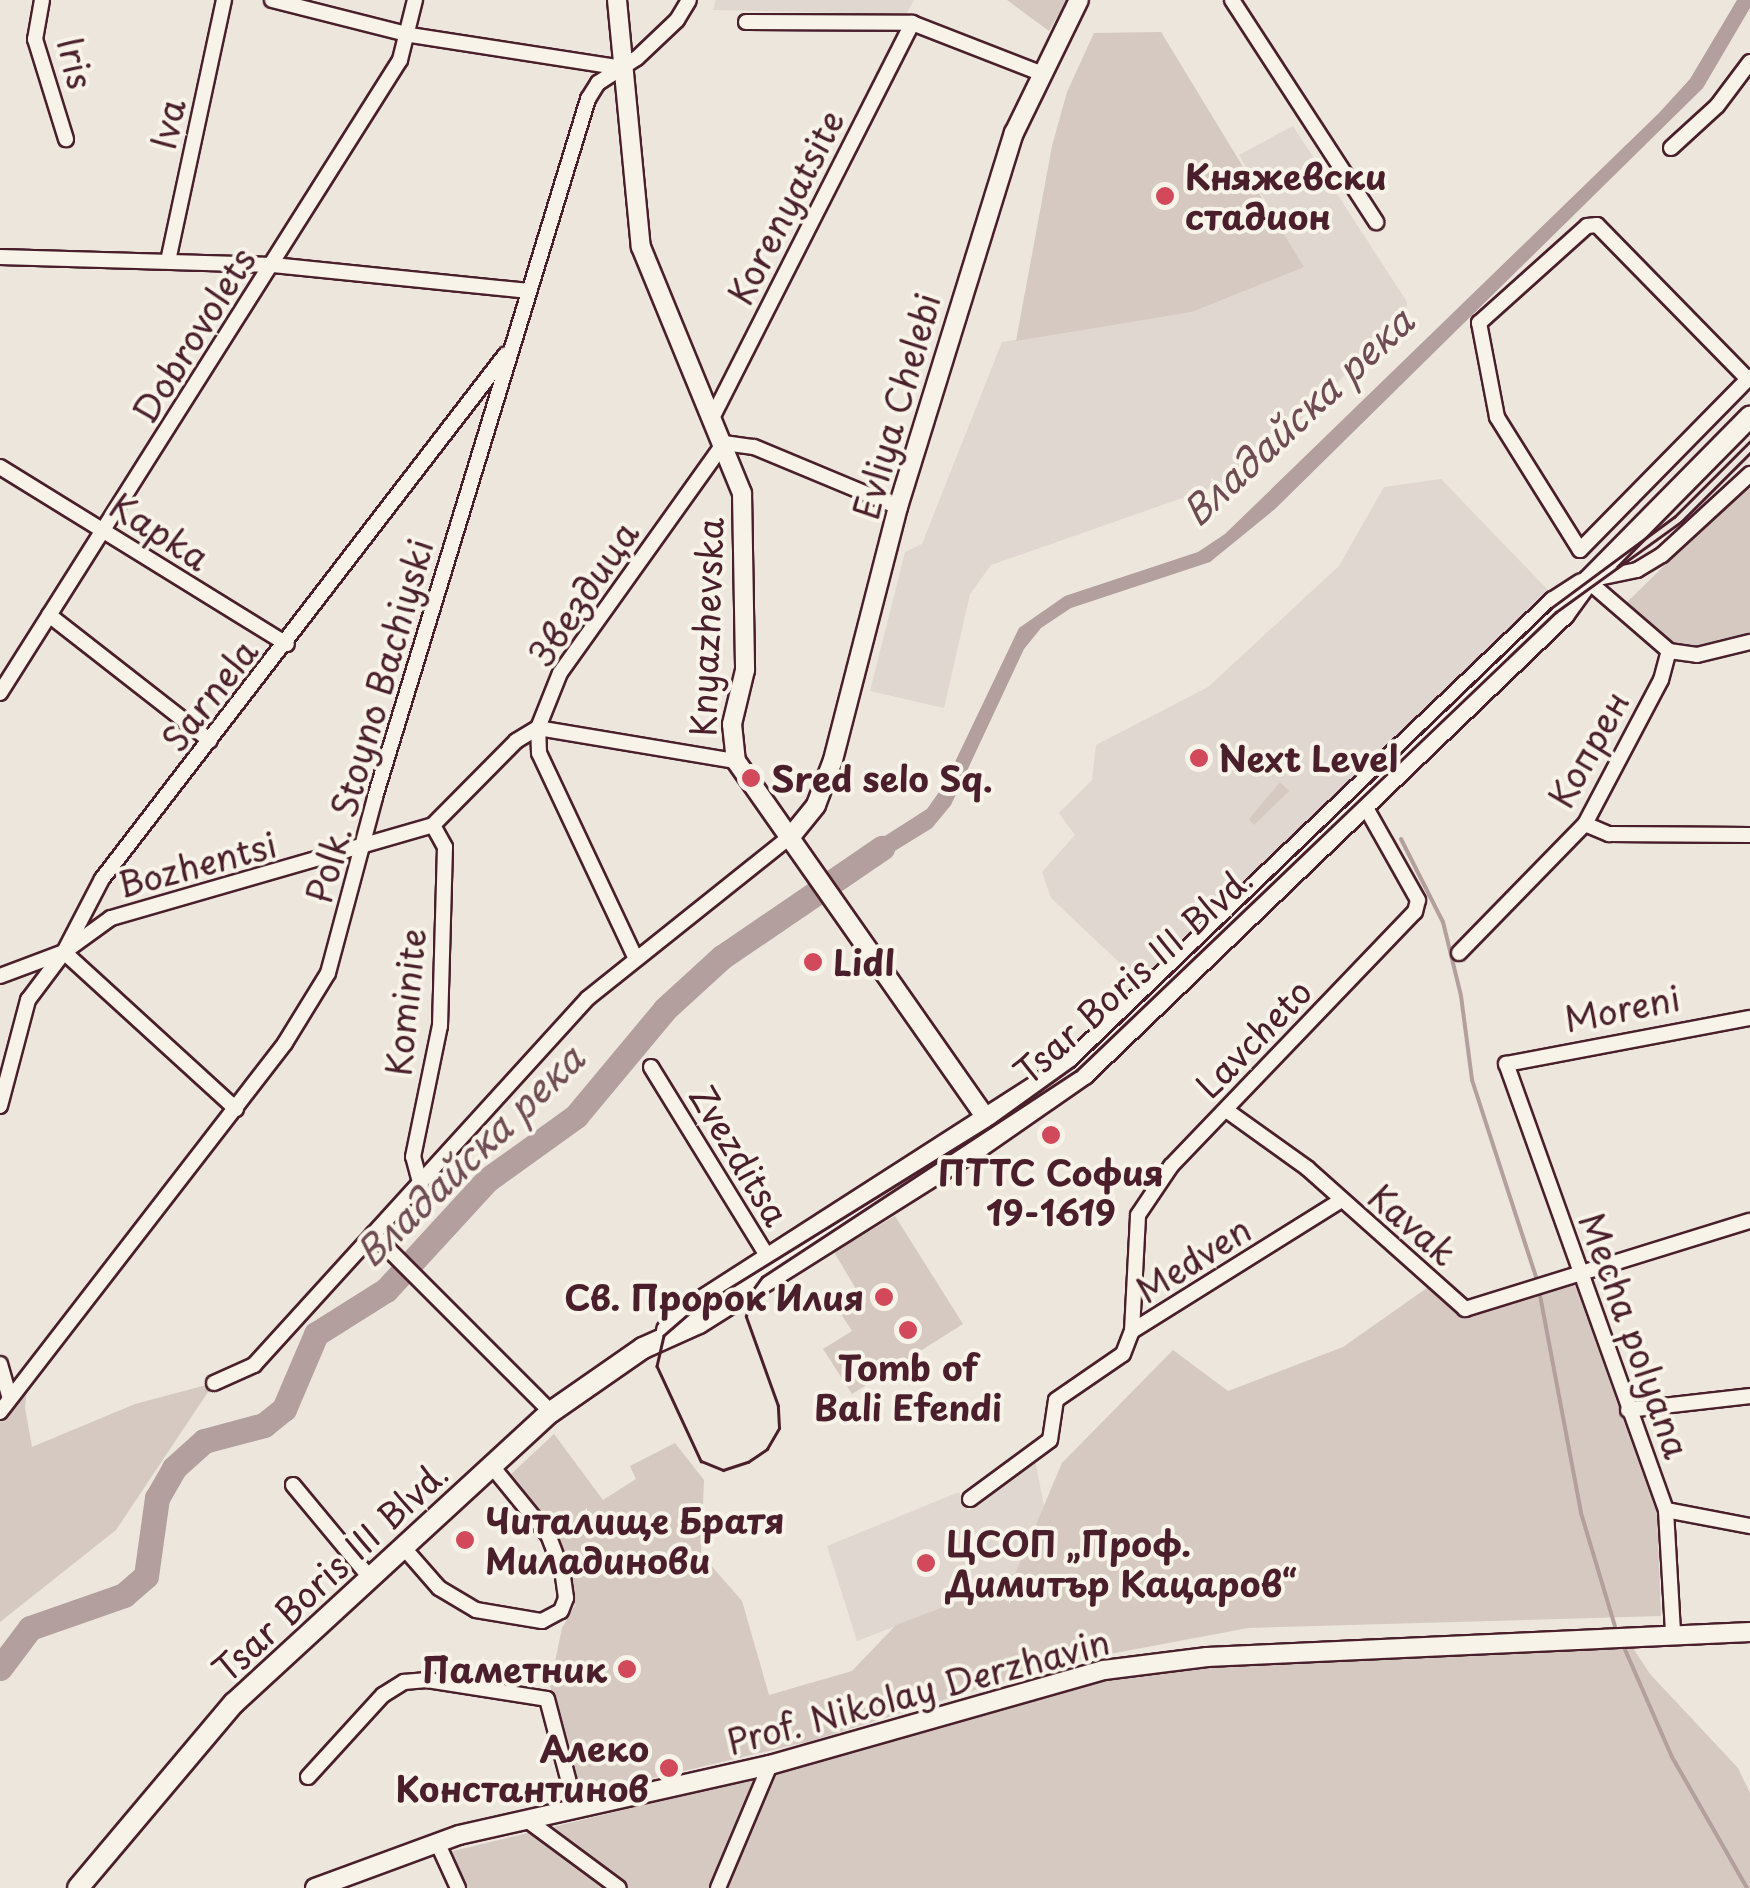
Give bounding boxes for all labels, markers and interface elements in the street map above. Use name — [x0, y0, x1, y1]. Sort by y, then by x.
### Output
street label: Iris — [49, 33, 103, 93]
street label: Iva — [141, 95, 193, 153]
street label: Korenyatsite — [718, 103, 852, 311]
place label: Княжевски стадион — [1185, 155, 1387, 237]
marker: Княжевски стадион — [1154, 185, 1176, 207]
street label: Dobrovolets — [123, 240, 263, 430]
street label: Evliya Chelebi — [844, 288, 948, 524]
water label: Владайска река — [1171, 296, 1423, 536]
street label: Kapka — [102, 483, 218, 579]
street label: Звездица — [520, 513, 646, 673]
street label: Knyazhevska — [681, 517, 731, 737]
street label: Polk. Stoyno Bachiyski — [297, 533, 441, 909]
street label: Sarnela — [152, 631, 266, 759]
street label: Копрен — [1539, 683, 1637, 815]
place label: Next Level — [1219, 737, 1400, 779]
marker: Next Level — [1188, 747, 1210, 769]
place label: Sred selo Sq. — [771, 757, 996, 799]
marker: Sred selo Sq. — [740, 767, 762, 789]
street label: Bozhentsi — [113, 823, 281, 905]
street label: Tsar Boris III Blvd. — [1006, 857, 1260, 1093]
street label: Kominite — [376, 926, 434, 1078]
place label: Lidl — [833, 941, 895, 983]
marker: Lidl — [802, 951, 824, 973]
street label: Lavcheto — [1186, 970, 1320, 1106]
street label: Moreni — [1561, 976, 1683, 1040]
water label: Владайска река — [344, 1033, 594, 1277]
street label: Zvezditsa — [682, 1077, 798, 1233]
marker: ПТТС София 19-1619 — [1040, 1124, 1062, 1146]
place label: ПТТС София 19-1619 — [937, 1151, 1165, 1233]
street label: Kavak — [1360, 1174, 1466, 1274]
street label: Mecha polyana — [1571, 1206, 1699, 1464]
street label: Medven — [1128, 1207, 1258, 1311]
place label: Св. Пророк Илия — [560, 1276, 864, 1318]
marker: Св. Пророк Илия — [873, 1286, 895, 1308]
marker: Tomb of Bali Efendi — [897, 1319, 919, 1341]
place label: Tomb of Bali Efendi — [813, 1346, 1003, 1428]
street label: Tsar Boris III Blvd. — [204, 1452, 456, 1690]
place label: Читалище Братя Миладинови — [485, 1499, 787, 1581]
place label: ЦСОП „Проф. Димитър Кацаров“ — [946, 1522, 1297, 1604]
marker: Читалище Братя Миладинови — [454, 1529, 476, 1551]
marker: ЦСОП „Проф. Димитър Кацаров“ — [915, 1552, 937, 1574]
street label: Prof. Nikolay Derzhavin — [720, 1619, 1116, 1763]
place label: Паметник — [422, 1648, 607, 1690]
marker: Паметник — [616, 1658, 638, 1680]
place label: Алеко Константинов — [396, 1727, 649, 1809]
marker: Алеко Константинов — [658, 1757, 680, 1779]

